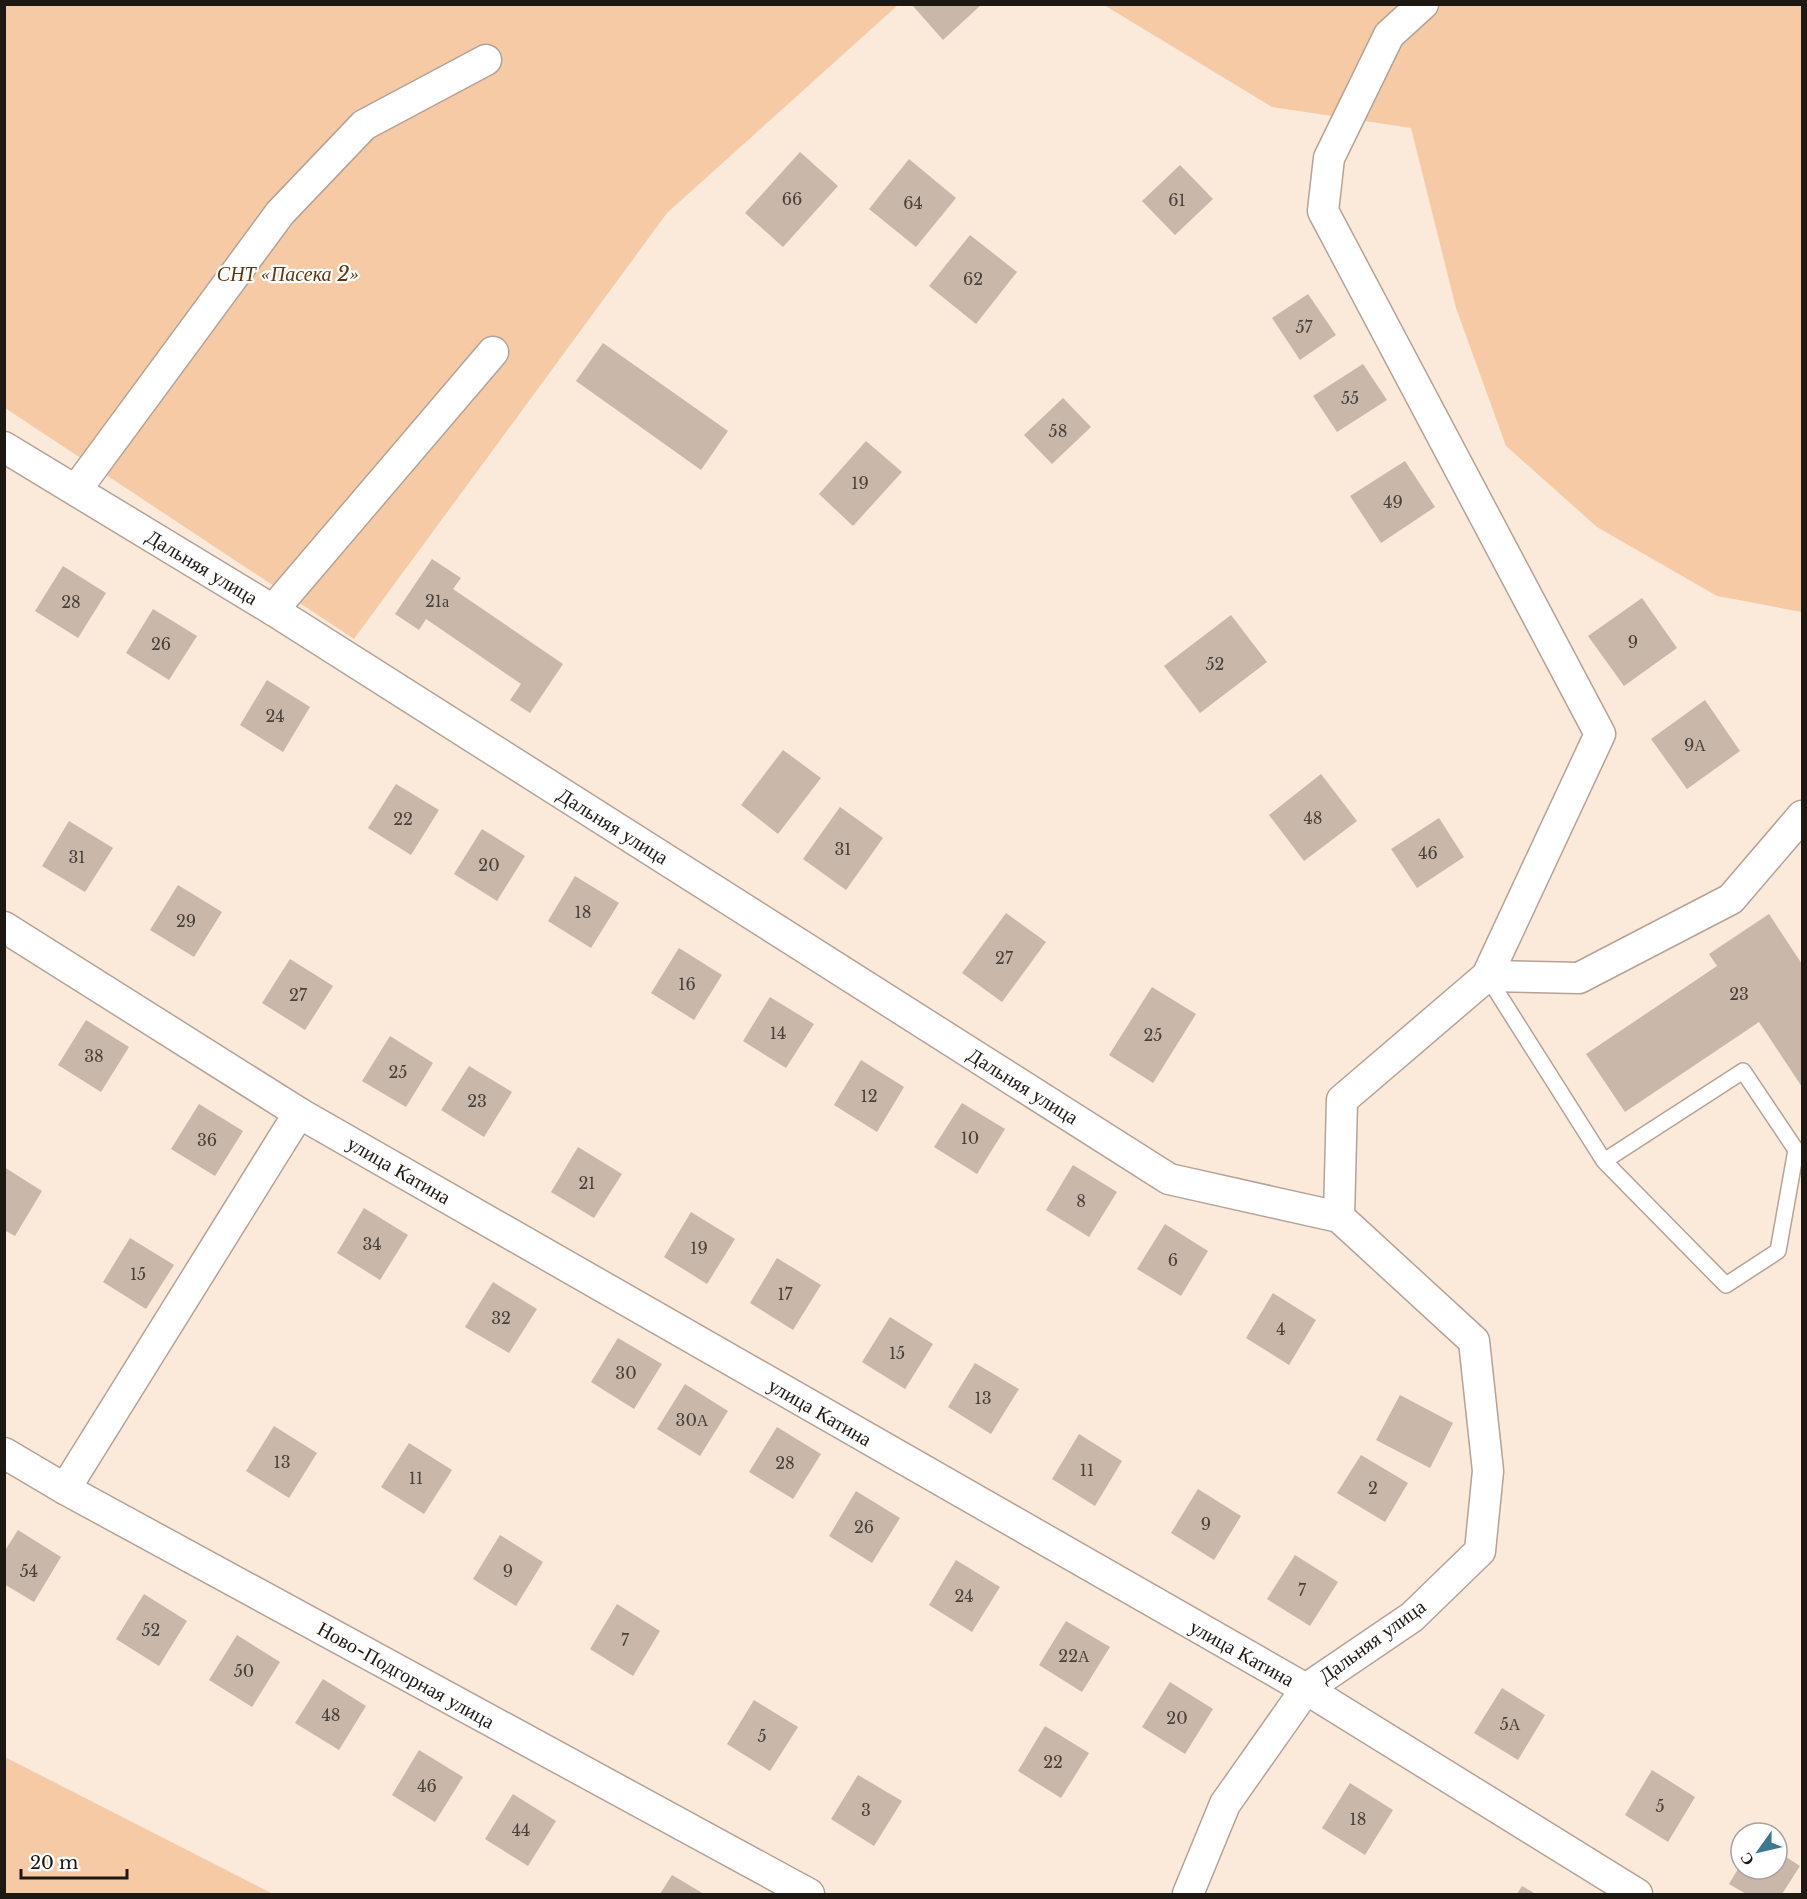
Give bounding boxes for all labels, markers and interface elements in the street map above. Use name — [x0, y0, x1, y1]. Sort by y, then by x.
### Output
house number: 66 — [782, 189, 802, 209]
house number: 61 — [1168, 190, 1186, 210]
house number: 64 — [903, 193, 923, 213]
park label: СНТ «Пасека 2» — [217, 262, 359, 286]
house number: 62 — [963, 269, 983, 289]
house number: 57 — [1295, 317, 1314, 337]
house number: 55 — [1341, 388, 1359, 408]
house number: 58 — [1049, 421, 1067, 441]
house number: 19 — [851, 473, 869, 493]
house number: 49 — [1383, 492, 1403, 512]
street label: Дальняя улица — [142, 524, 262, 610]
house number: 21а — [425, 591, 449, 611]
house number: 28 — [61, 592, 81, 612]
house number: 9 — [1628, 632, 1638, 652]
house number: 26 — [151, 634, 171, 654]
house number: 52 — [1206, 654, 1224, 674]
house number: 24 — [265, 706, 285, 726]
house number: 9А — [1684, 735, 1706, 755]
street label: Дальняя улица — [553, 782, 673, 870]
house number: 48 — [1303, 808, 1323, 828]
house number: 22 — [393, 809, 413, 829]
house number: 31 — [835, 839, 852, 859]
house number: 46 — [1418, 843, 1438, 863]
house number: 31 — [69, 847, 86, 867]
house number: 20 — [478, 855, 500, 875]
house number: 18 — [575, 902, 591, 922]
house number: 29 — [176, 911, 196, 931]
house number: 27 — [995, 948, 1014, 968]
house number: 16 — [678, 974, 696, 994]
house number: 23 — [1729, 984, 1749, 1004]
house number: 27 — [289, 985, 308, 1005]
house number: 14 — [770, 1023, 786, 1043]
house number: 25 — [1144, 1025, 1162, 1045]
street label: Дальняя улица — [963, 1042, 1083, 1130]
house number: 38 — [84, 1046, 104, 1066]
house number: 25 — [389, 1062, 407, 1082]
house number: 12 — [861, 1086, 878, 1106]
house number: 23 — [467, 1091, 487, 1111]
house number: 10 — [961, 1128, 979, 1148]
house number: 36 — [197, 1130, 217, 1150]
street label: улица Катина — [343, 1131, 455, 1209]
house number: 21 — [579, 1173, 596, 1193]
house number: 8 — [1076, 1191, 1086, 1211]
house number: 34 — [362, 1234, 382, 1254]
house number: 19 — [690, 1238, 708, 1258]
house number: 6 — [1168, 1250, 1178, 1270]
house number: 15 — [130, 1264, 146, 1284]
house number: 17 — [777, 1284, 794, 1304]
house number: 32 — [491, 1308, 511, 1328]
house number: 4 — [1276, 1319, 1286, 1339]
house number: 15 — [889, 1343, 905, 1363]
house number: 30 — [615, 1363, 637, 1383]
street label: улица Катина — [764, 1373, 876, 1451]
house number: 13 — [975, 1388, 992, 1408]
house number: 30А — [676, 1410, 709, 1430]
house number: 13 — [274, 1452, 291, 1472]
house number: 28 — [775, 1453, 795, 1473]
house number: 11 — [1080, 1460, 1094, 1480]
house number: 11 — [409, 1468, 423, 1488]
house number: 2 — [1368, 1478, 1378, 1498]
house number: 9 — [1201, 1514, 1211, 1534]
house number: 26 — [854, 1517, 874, 1537]
house number: 54 — [20, 1561, 38, 1581]
house number: 9 — [503, 1561, 513, 1581]
house number: 7 — [1298, 1580, 1307, 1600]
house number: 24 — [954, 1586, 974, 1606]
street label: Дальняя улица — [1314, 1594, 1430, 1688]
street label: улица Катина — [1186, 1614, 1298, 1692]
street label: Ново-Подгорная улица — [313, 1616, 499, 1734]
house number: 52 — [142, 1620, 160, 1640]
house number: 7 — [621, 1630, 630, 1650]
house number: 22А — [1058, 1646, 1090, 1666]
house number: 50 — [234, 1661, 254, 1681]
house number: 48 — [321, 1705, 341, 1725]
house number: 20 — [1166, 1708, 1188, 1728]
house number: 5А — [1500, 1714, 1521, 1734]
house number: 5 — [757, 1726, 767, 1746]
house number: 22 — [1043, 1752, 1063, 1772]
house number: 46 — [417, 1776, 437, 1796]
house number: 5 — [1655, 1796, 1665, 1816]
house number: 3 — [861, 1800, 871, 1820]
house number: 18 — [1350, 1809, 1366, 1829]
house number: 44 — [512, 1820, 530, 1840]
north arrow — [1729, 1821, 1789, 1881]
scale bar — [21, 1842, 128, 1880]
text: С — [1735, 1849, 1758, 1870]
text: 20 m — [30, 1852, 78, 1874]

